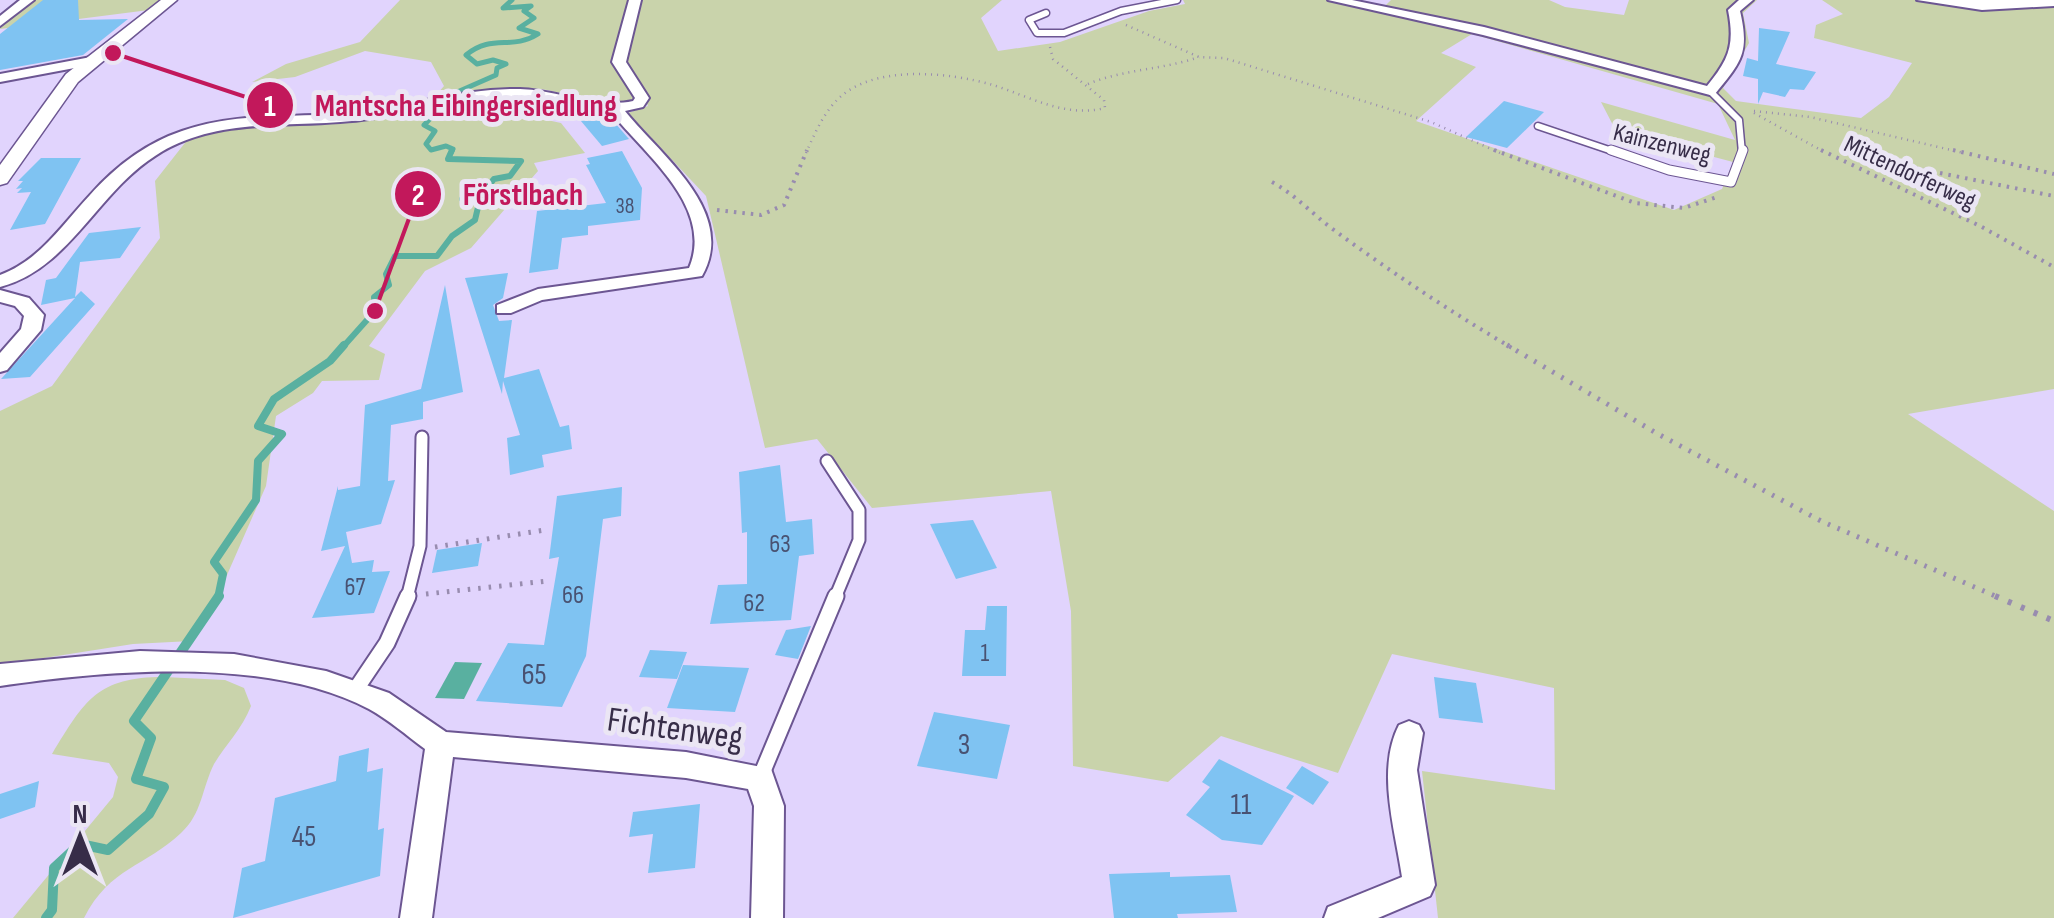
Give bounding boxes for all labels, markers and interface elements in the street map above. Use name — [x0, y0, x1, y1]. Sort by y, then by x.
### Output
callout: Mantscha Eibingersiedlung — [245, 74, 637, 136]
text: Mantscha Eibingersiedlung — [315, 87, 617, 126]
text: 1 — [264, 89, 276, 125]
street label: Kainzenweg — [1610, 117, 1714, 171]
street label: Mittendorferweg — [1839, 129, 1981, 217]
callout: Förstlbach — [393, 163, 603, 225]
text: Förstlbach — [463, 176, 583, 215]
text: 2 — [411, 178, 425, 214]
house number: 38 — [616, 193, 634, 220]
house number: 63 — [769, 529, 791, 560]
house number: 67 — [345, 572, 365, 603]
house number: 66 — [562, 580, 584, 611]
house number: 62 — [743, 588, 765, 619]
house number: 1 — [981, 638, 990, 669]
house number: 65 — [521, 657, 547, 693]
street label: Fichtenweg — [604, 698, 746, 760]
house number: 3 — [958, 727, 970, 763]
house number: 11 — [1231, 787, 1252, 823]
north arrow — [30, 788, 130, 888]
text: N — [73, 798, 87, 831]
house number: 45 — [292, 819, 316, 855]

